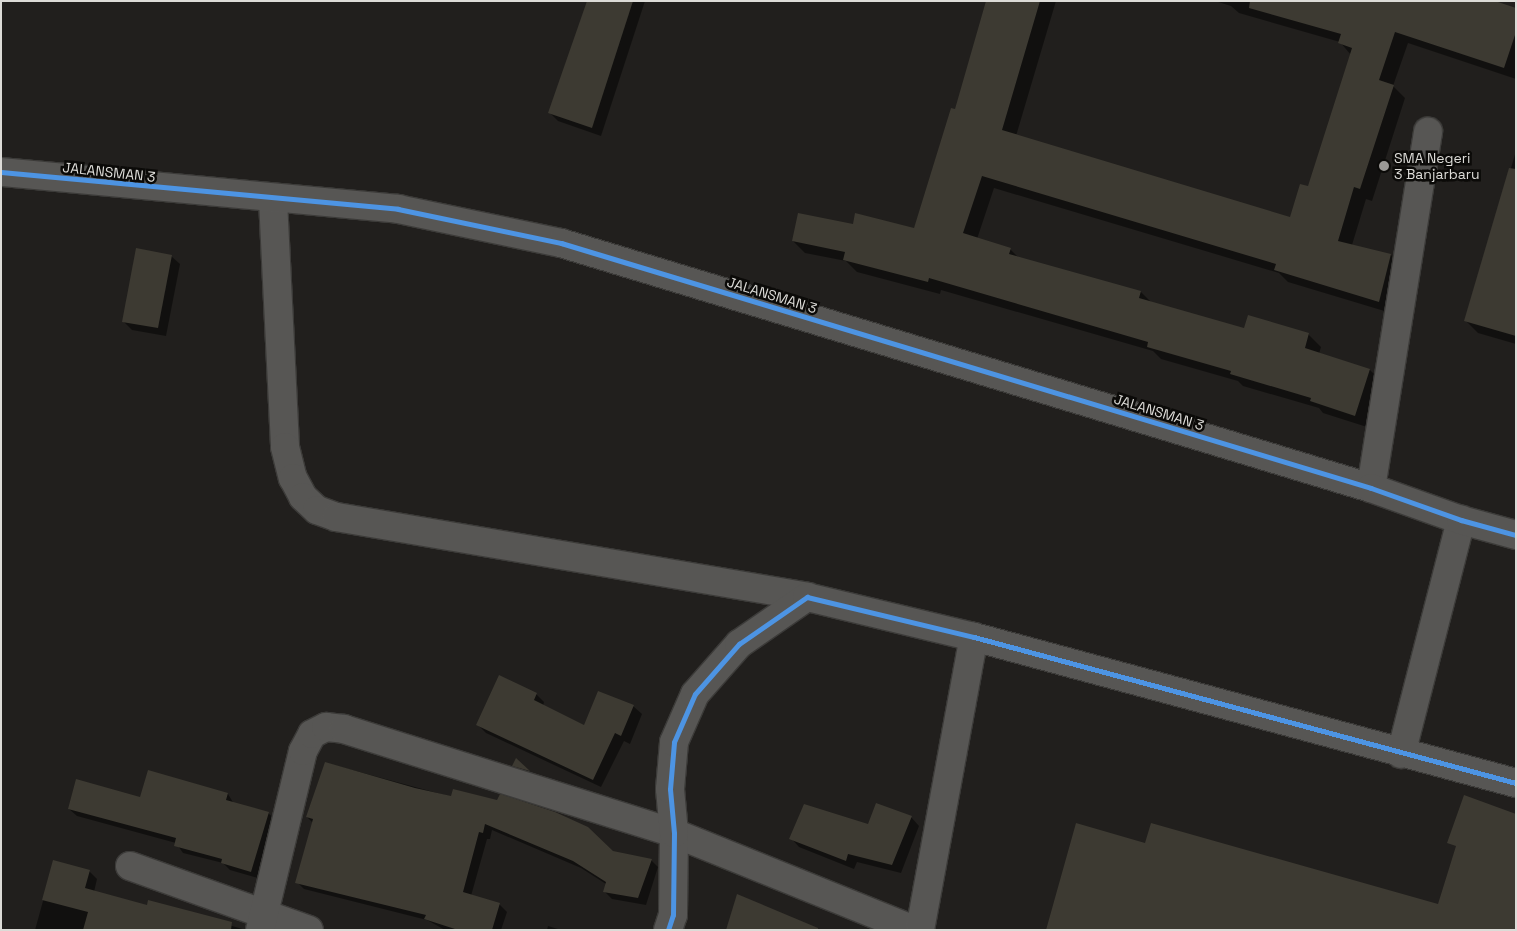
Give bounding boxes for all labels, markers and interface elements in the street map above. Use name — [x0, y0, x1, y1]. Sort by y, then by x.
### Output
place label: SMA Negeri 3 Banjarbaru — [1394, 150, 1480, 182]
street label: JALANSMAN 3 — [62, 159, 156, 185]
marker: SMA Negeri 3 Banjarbaru — [1378, 160, 1390, 172]
street label: JALANSMAN 3 — [725, 273, 819, 317]
street label: JALANSMAN 3 — [1112, 390, 1206, 434]

